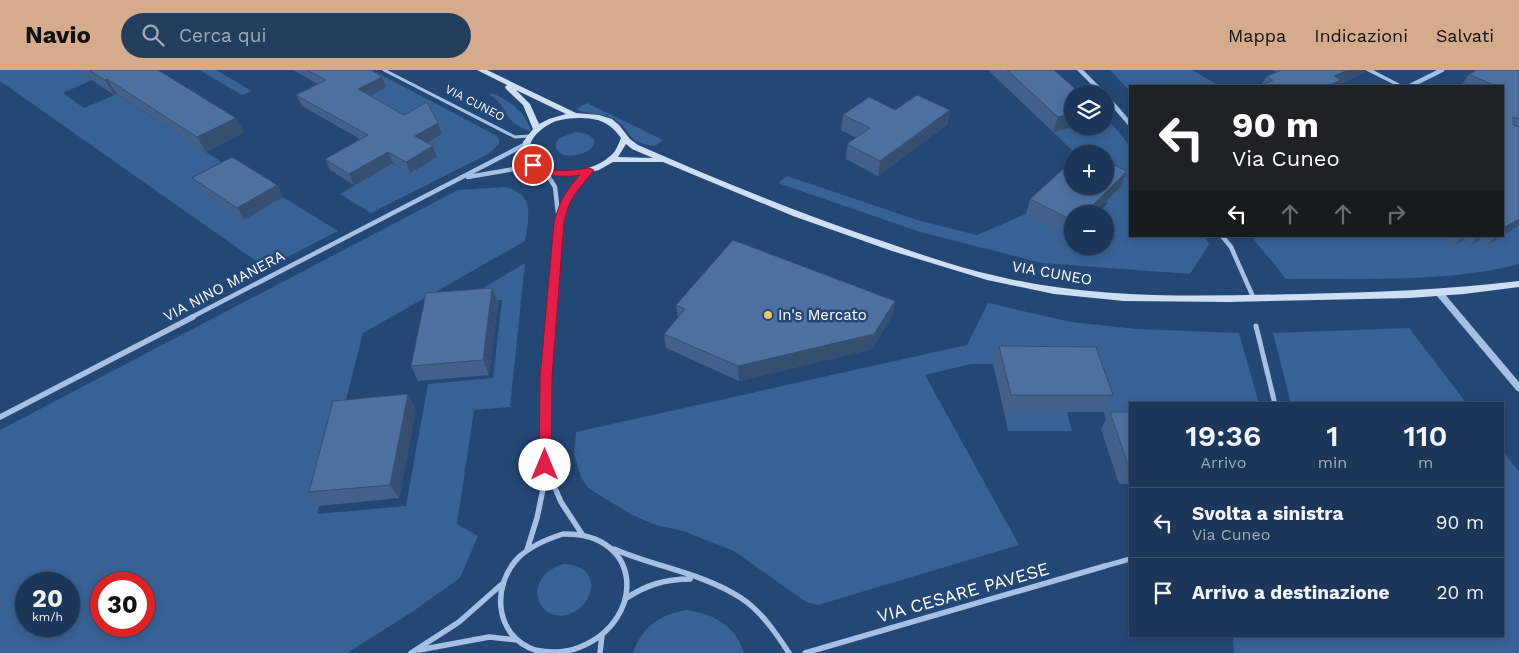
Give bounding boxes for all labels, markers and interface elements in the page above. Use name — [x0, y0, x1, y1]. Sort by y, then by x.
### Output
search box — [121, 13, 471, 58]
text: Navio — [25, 21, 91, 49]
icon: search — [139, 21, 167, 49]
text: Cerca qui — [179, 24, 267, 47]
text: Mappa — [1228, 25, 1286, 46]
text: Indicazioni — [1314, 25, 1408, 46]
text: Salvati — [1436, 25, 1494, 46]
street label: VIA CUNEO — [443, 82, 507, 124]
map controls — [1064, 85, 1114, 255]
button: layers — [1064, 85, 1114, 135]
text: 90 m — [1232, 104, 1319, 146]
icon: left — [1149, 105, 1214, 170]
pin — [512, 144, 554, 186]
button: + — [1064, 145, 1114, 195]
text: Via Cuneo — [1232, 146, 1340, 171]
icon: arrive — [519, 151, 547, 179]
icon: left — [1223, 200, 1251, 228]
icon: ahead — [1276, 200, 1304, 228]
icon: ahead — [1329, 200, 1357, 228]
icon: right — [1382, 200, 1410, 228]
button: − — [1064, 205, 1114, 255]
street label: VIA NINO MANERA — [160, 246, 288, 326]
street label: VIA CUNEO — [1011, 257, 1093, 289]
place label: In's Mercato — [778, 306, 867, 324]
marker: In's Mercato — [762, 309, 774, 321]
text: 19:36 — [1185, 418, 1261, 453]
text: 1 — [1326, 418, 1339, 453]
text: 110 — [1404, 418, 1448, 453]
position arrow — [518, 438, 570, 490]
text: Arrivo — [1200, 453, 1246, 472]
text: min — [1318, 453, 1347, 472]
text: m — [1418, 453, 1433, 472]
text: Svolta a sinistra — [1192, 502, 1343, 525]
icon: left — [1149, 509, 1177, 537]
text: 90 m — [1436, 511, 1484, 534]
text: Via Cuneo — [1192, 525, 1270, 544]
street label: VIA CESARE PAVESE — [875, 557, 1051, 627]
speed limit sign: 30 — [90, 572, 155, 637]
icon: arrive — [1149, 579, 1177, 607]
text: Arrivo a destinazione — [1192, 581, 1389, 604]
text: 20 m — [1437, 581, 1484, 604]
text: 20 — [32, 584, 63, 613]
text: km/h — [32, 610, 63, 624]

